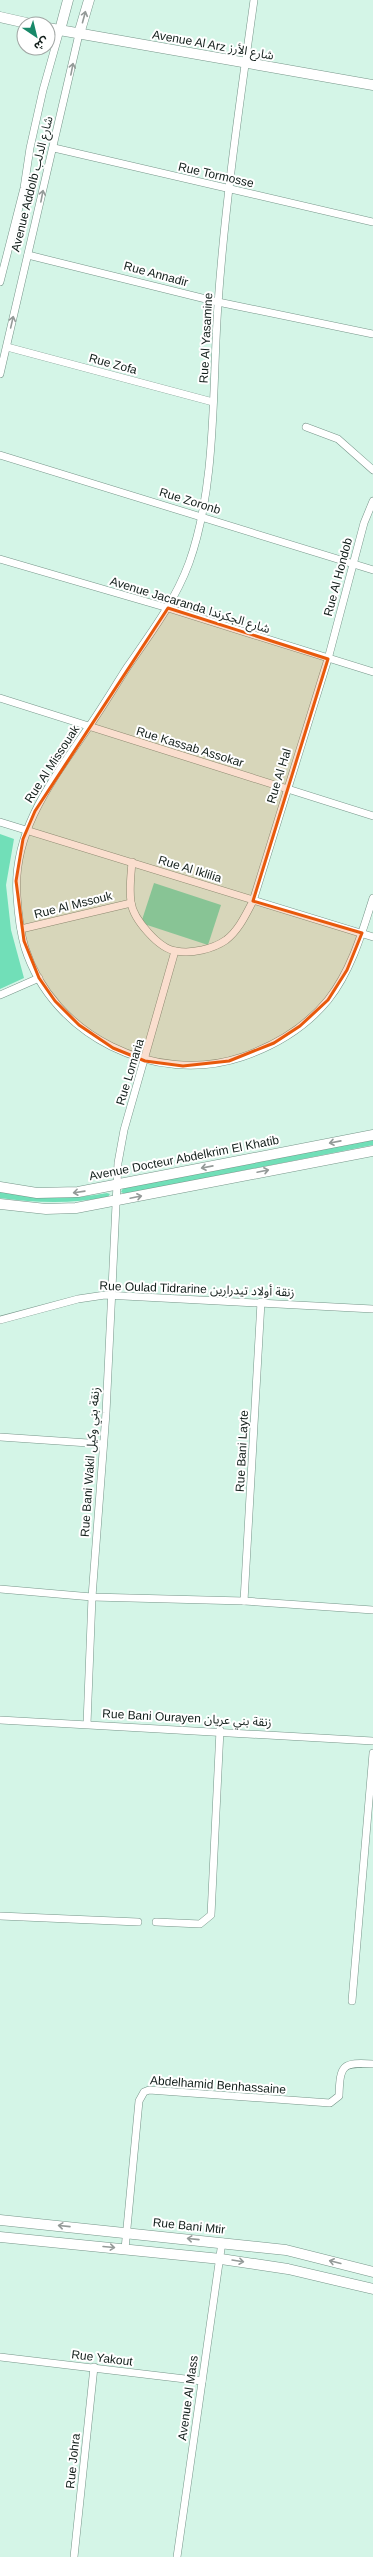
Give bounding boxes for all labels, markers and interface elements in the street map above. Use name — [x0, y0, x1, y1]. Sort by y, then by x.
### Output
one-way arrow — [81, 11, 88, 24]
north arrow — [16, 16, 56, 56]
street label: Avenue Al Arz شارع الأرز — [151, 27, 275, 65]
text: ش — [32, 34, 51, 53]
one-way arrow — [68, 63, 76, 76]
street label: Avenue Addolb شارع الدلب — [8, 115, 58, 254]
street label: Rue Tormosse — [177, 160, 255, 191]
one-way arrow — [38, 190, 46, 203]
street label: Rue Annadir — [122, 259, 190, 289]
street label: Rue Al Yasamine — [197, 292, 215, 384]
one-way arrow — [9, 316, 17, 329]
street label: Rue Zofa — [87, 351, 139, 377]
street label: Rue Zoronb — [158, 485, 223, 517]
street label: Rue Al Hondob — [321, 536, 355, 618]
street label: Avenue Jacaranda شارع الجكرندا — [108, 574, 272, 638]
street label: Rue Al Missouak — [22, 722, 83, 805]
street label: Rue Kassab Assokar — [135, 724, 245, 770]
street label: Rue Al Hal — [264, 747, 294, 805]
street label: Rue Al Iklilia — [157, 853, 224, 885]
street label: Rue Al Mssouk — [32, 888, 114, 921]
street label: Rue Lomaria — [113, 1037, 147, 1107]
street label: Avenue Docteur Abdelkrim El Khatib — [88, 1133, 280, 1183]
one-way arrow — [328, 1138, 341, 1146]
one-way arrow — [201, 1163, 214, 1171]
one-way arrow — [256, 1166, 269, 1174]
one-way arrow — [73, 1188, 86, 1196]
one-way arrow — [129, 1193, 142, 1201]
street label: Rue Oulad Tidrarine زنقة أولاد تيدرارين — [99, 1278, 295, 1299]
street label: Rue Bani Wakil زنقة بني وكيل — [78, 1387, 105, 1538]
street label: Rue Bani Layte — [233, 1409, 251, 1492]
street label: Rue Bani Ourayen زنقة بني عريان — [102, 1707, 272, 1732]
street label: Abdelhamid Benhassaine — [150, 2073, 287, 2097]
street label: Rue Bani Mtir — [152, 2215, 226, 2237]
one-way arrow — [58, 2222, 71, 2230]
one-way arrow — [187, 2235, 200, 2243]
one-way arrow — [102, 2243, 115, 2251]
one-way arrow — [231, 2257, 244, 2265]
one-way arrow — [329, 2258, 342, 2265]
street label: Rue Yakout — [71, 2347, 134, 2369]
street label: Avenue Al Mass — [175, 2355, 201, 2441]
street label: Rue Johra — [63, 2432, 83, 2489]

